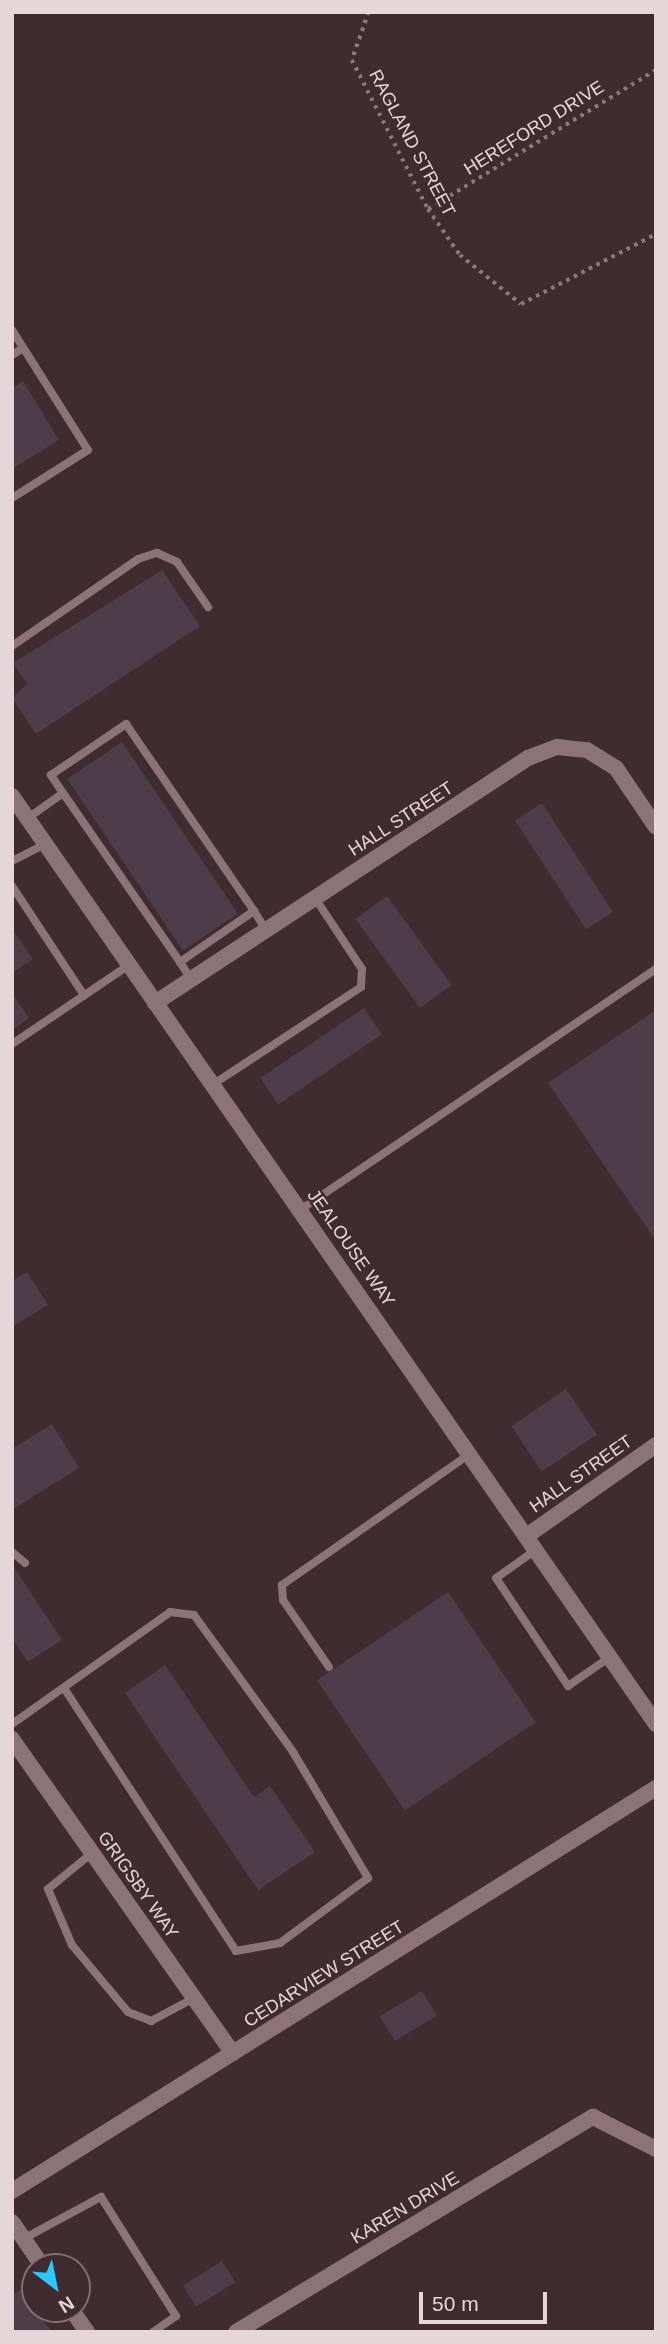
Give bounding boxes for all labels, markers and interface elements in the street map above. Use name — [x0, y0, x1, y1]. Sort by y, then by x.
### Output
street label: RAGLAND STREET — [364, 66, 460, 220]
street label: HEREFORD DRIVE — [460, 76, 608, 180]
street label: HALL STREET — [344, 777, 458, 861]
street label: JEALOUSE WAY — [303, 1185, 399, 1311]
street label: HALL STREET — [525, 1430, 637, 1518]
street label: GRIGSBY WAY — [93, 1827, 183, 1943]
street label: CEDARVIEW STREET — [240, 1916, 408, 2032]
street label: KAREN DRIVE — [347, 2167, 463, 2249]
north arrow — [21, 2253, 91, 2323]
scale bar — [423, 2278, 551, 2322]
text: N — [55, 2292, 78, 2317]
text: 50 m — [432, 2292, 479, 2315]

